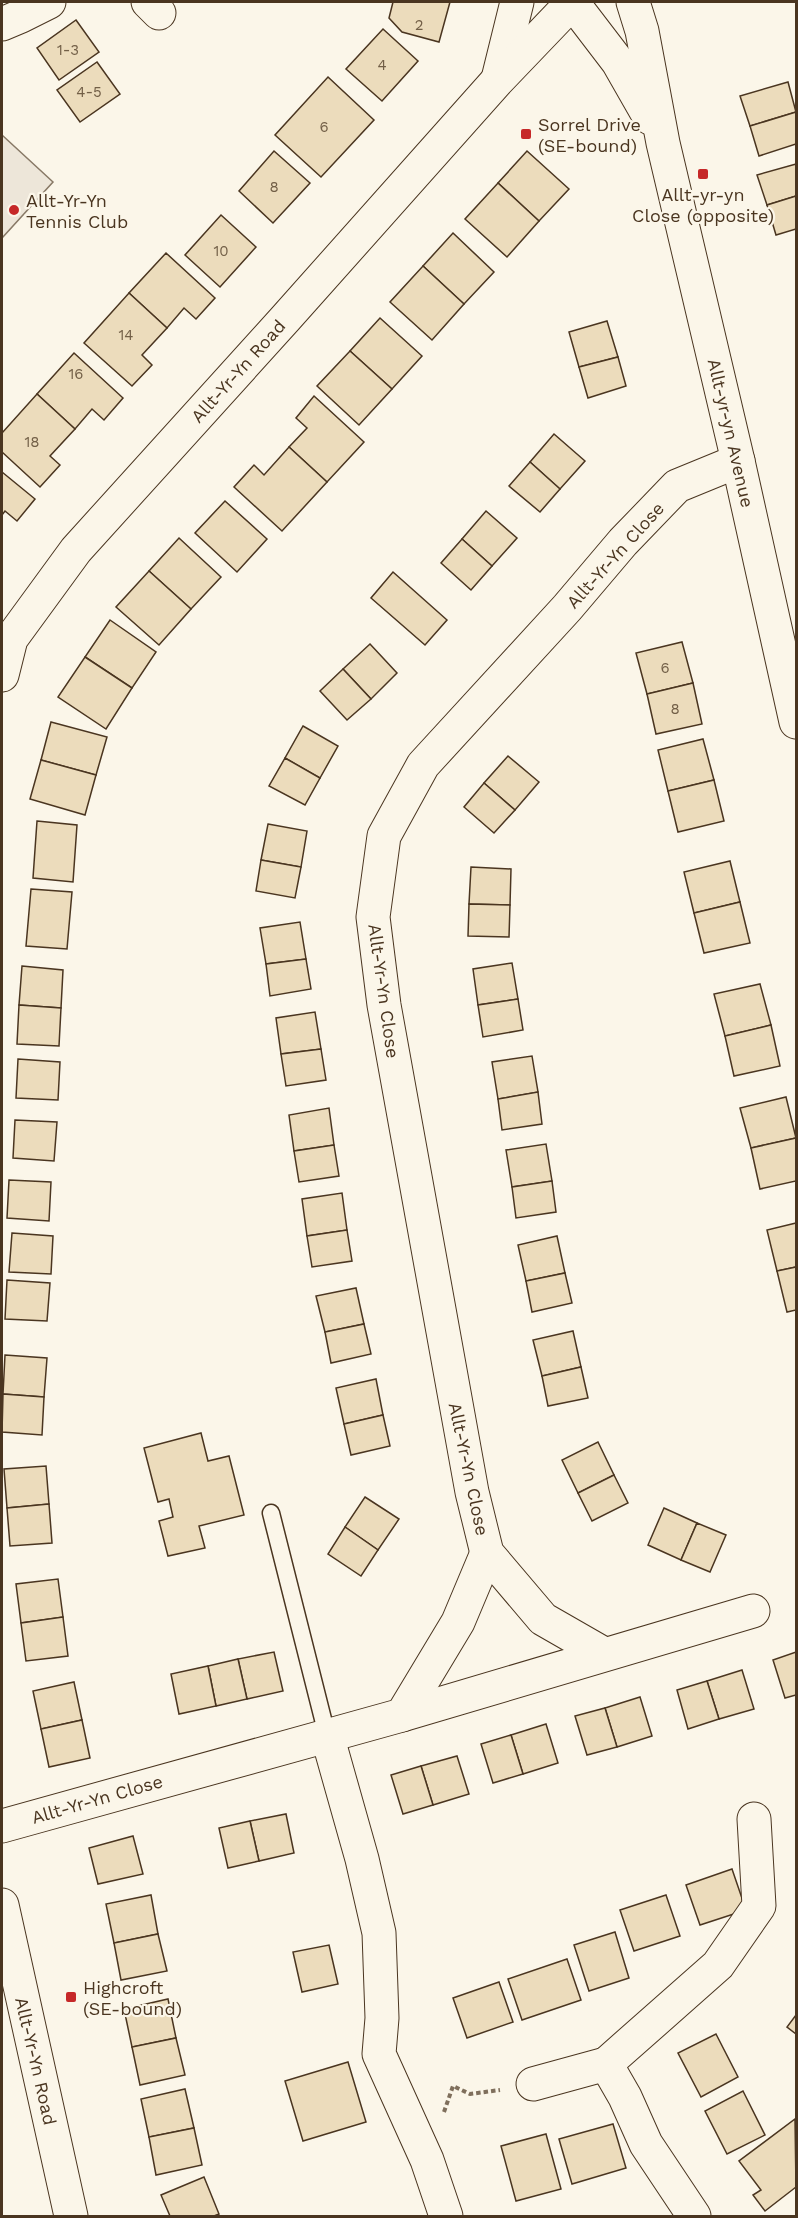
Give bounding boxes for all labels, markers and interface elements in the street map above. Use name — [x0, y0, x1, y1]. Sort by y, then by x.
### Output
house number: 2 — [415, 16, 423, 34]
house number: 1-3 — [57, 41, 79, 59]
house number: 4 — [377, 56, 387, 74]
house number: 4-5 — [76, 83, 102, 101]
place label: Sorrel Drive (SE-bound) — [538, 114, 641, 156]
house number: 6 — [319, 118, 329, 136]
marker: Sorrel Drive (SE-bound) — [519, 127, 533, 141]
marker: Allt-yr-yn Close (opposite) — [696, 167, 710, 181]
house number: 8 — [269, 178, 279, 196]
place label: Allt-yr-yn Close (opposite) — [632, 184, 774, 226]
place label: Allt-Yr-Yn Tennis Club — [26, 190, 128, 232]
marker: Allt-Yr-Yn Tennis Club — [7, 203, 21, 217]
house number: 10 — [213, 242, 229, 260]
street label: Allt-Yr-Yn Road — [186, 315, 290, 427]
house number: 14 — [118, 326, 134, 344]
street label: Allt-yr-yn Avenue — [704, 357, 758, 509]
house number: 16 — [69, 365, 83, 383]
house number: 18 — [24, 433, 40, 451]
street label: Allt-Yr-Yn Close — [562, 498, 668, 612]
house number: 6 — [660, 659, 670, 677]
house number: 8 — [670, 700, 680, 718]
street label: Allt-Yr-Yn Close — [364, 922, 404, 1060]
street label: Allt-Yr-Yn Close — [445, 1401, 493, 1537]
street label: Allt-Yr-Yn Close — [29, 1770, 165, 1828]
place label: Highcroft (SE-bound) — [83, 1977, 182, 2019]
marker: Highcroft (SE-bound) — [64, 1990, 78, 2004]
street label: Allt-Yr-Yn Road — [11, 1995, 61, 2127]

